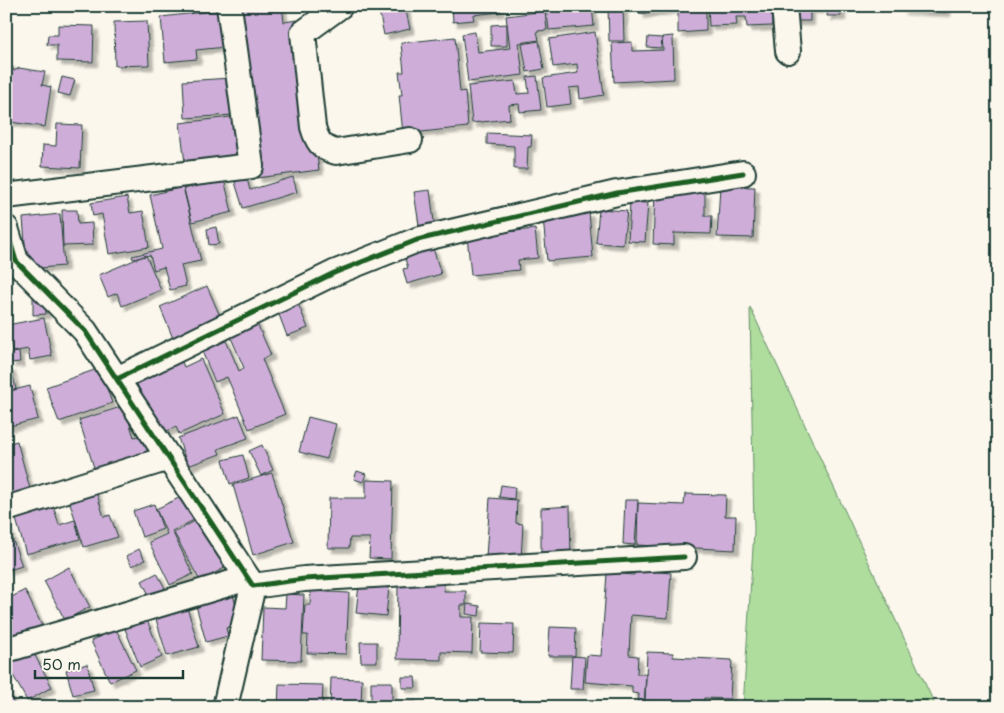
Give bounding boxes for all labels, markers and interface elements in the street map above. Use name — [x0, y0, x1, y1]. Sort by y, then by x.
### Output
scale bar — [35, 648, 182, 680]
text: 50 m — [42, 652, 81, 675]

